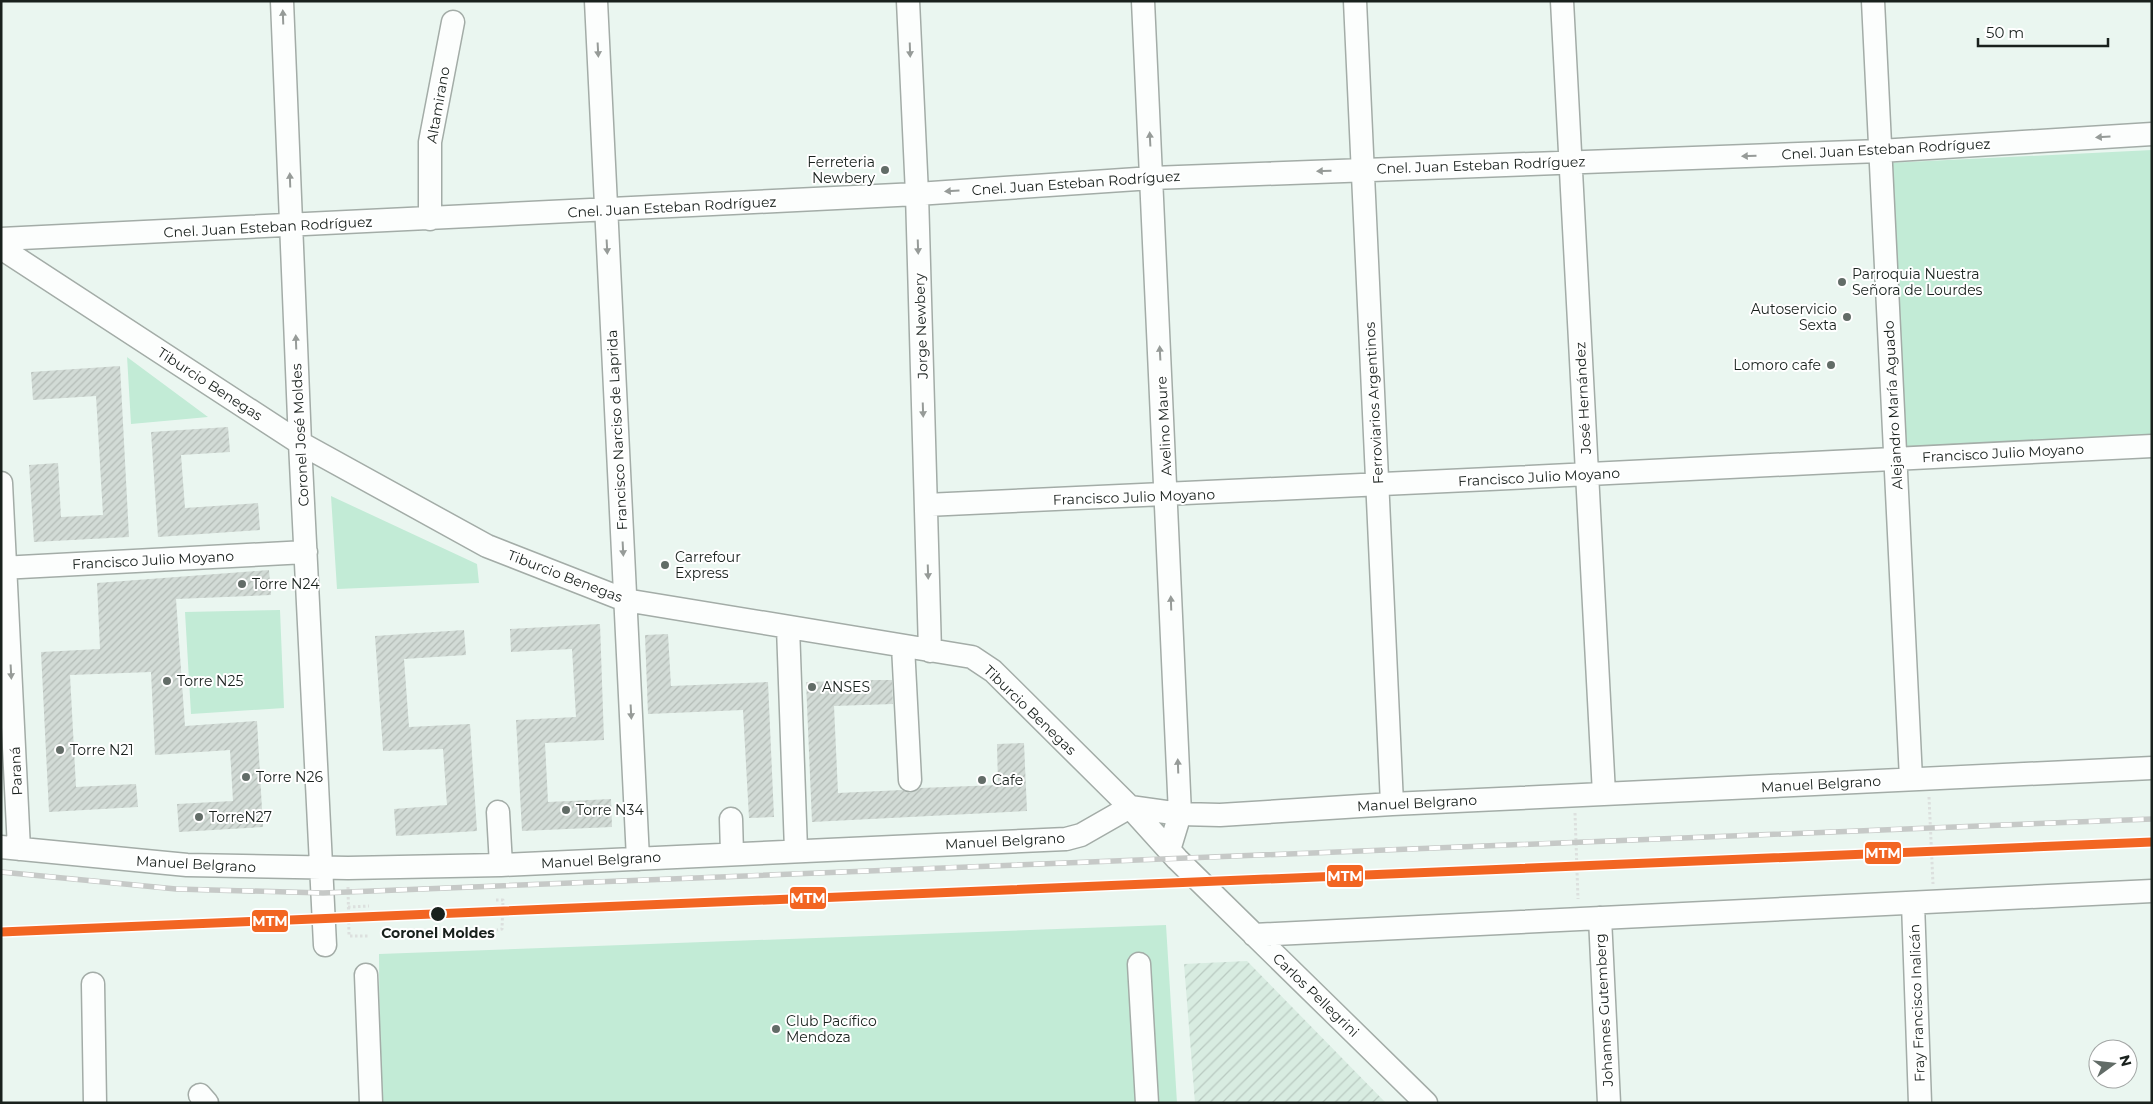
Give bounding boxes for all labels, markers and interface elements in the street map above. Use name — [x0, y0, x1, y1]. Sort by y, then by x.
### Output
one-way arrow — [279, 9, 287, 25]
scale bar — [1978, 15, 2108, 47]
text: 50 m — [1986, 23, 2024, 42]
one-way arrow — [594, 42, 602, 58]
one-way arrow — [907, 42, 915, 58]
street label: Altamirano — [422, 65, 454, 145]
one-way arrow — [1145, 130, 1153, 146]
one-way arrow — [2095, 133, 2111, 141]
street label: Cnel. Juan Esteban Rodríguez — [1781, 135, 1991, 163]
street label: Cnel. Juan Esteban Rodríguez — [1376, 152, 1586, 178]
one-way arrow — [1740, 152, 1756, 160]
place label: Ferreteria Newbery — [807, 153, 875, 187]
marker: Ferreteria Newbery — [879, 164, 891, 176]
street label: Cnel. Juan Esteban Rodríguez — [971, 167, 1181, 199]
one-way arrow — [1316, 167, 1332, 175]
one-way arrow — [285, 172, 293, 188]
one-way arrow — [944, 188, 960, 196]
street label: Cnel. Juan Esteban Rodríguez — [567, 193, 777, 221]
street label: Cnel. Juan Esteban Rodríguez — [163, 213, 373, 241]
one-way arrow — [604, 239, 612, 255]
one-way arrow — [915, 240, 923, 256]
place label: Parroquia Nuestra Señora de Lourdes — [1852, 265, 1983, 299]
street label: Jorge Newbery — [910, 272, 932, 380]
marker: Parroquia Nuestra Señora de Lourdes — [1836, 276, 1848, 288]
place label: Autoservicio Sexta — [1751, 300, 1837, 334]
marker: Autoservicio Sexta — [1841, 311, 1853, 323]
street label: Alejandro María Aguado — [1880, 320, 1906, 490]
street label: Ferroviarios Argentinos — [1361, 321, 1387, 484]
street label: Francisco Narciso de Laprida — [603, 329, 631, 531]
one-way arrow — [292, 334, 300, 350]
street label: José Hernández — [1571, 341, 1595, 456]
street label: Tiburcio Benegas — [154, 343, 266, 425]
one-way arrow — [1156, 345, 1164, 361]
place label: Lomoro cafe — [1733, 356, 1821, 374]
marker: Lomoro cafe — [1825, 359, 1837, 371]
street label: Coronel José Moldes — [287, 363, 313, 507]
street label: Avelino Maure — [1152, 376, 1176, 476]
one-way arrow — [919, 402, 927, 418]
street label: Francisco Julio Moyano — [1922, 440, 2085, 466]
street label: Francisco Julio Moyano — [1458, 464, 1621, 490]
street label: Francisco Julio Moyano — [1053, 485, 1216, 509]
one-way arrow — [619, 542, 627, 558]
street label: Tiburcio Benegas — [505, 546, 625, 606]
street label: Francisco Julio Moyano — [72, 547, 235, 573]
place label: Carrefour Express — [675, 548, 741, 582]
marker: Carrefour Express — [659, 559, 671, 571]
one-way arrow — [924, 564, 932, 580]
place label: Torre N24 — [252, 575, 320, 593]
marker: Torre N24 — [236, 578, 248, 590]
one-way arrow — [1167, 595, 1175, 611]
street label: Tiburcio Benegas — [980, 661, 1080, 759]
one-way arrow — [7, 664, 15, 680]
place label: Torre N25 — [177, 672, 243, 690]
marker: Torre N25 — [161, 675, 173, 687]
place label: ANSES — [822, 678, 870, 696]
marker: ANSES — [806, 681, 818, 693]
one-way arrow — [627, 704, 635, 720]
place label: Torre N21 — [70, 741, 134, 759]
marker: Torre N21 — [54, 744, 66, 756]
street label: Paraná — [6, 746, 26, 796]
one-way arrow — [1174, 757, 1182, 773]
place label: Torre N26 — [256, 768, 323, 786]
marker: Torre N26 — [240, 771, 252, 783]
place label: Cafe — [992, 771, 1023, 789]
street label: Manuel Belgrano — [1760, 772, 1882, 796]
marker: Cafe — [976, 774, 988, 786]
street label: Manuel Belgrano — [1356, 791, 1478, 815]
place label: Torre N34 — [576, 801, 644, 819]
marker: Torre N34 — [560, 804, 572, 816]
place label: TorreN27 — [209, 808, 272, 826]
marker: TorreN27 — [193, 811, 205, 823]
street label: Manuel Belgrano — [944, 829, 1066, 853]
line badge: MTM — [1864, 841, 1902, 865]
text: MTM — [1865, 844, 1901, 862]
street label: Manuel Belgrano — [540, 848, 662, 872]
street label: Manuel Belgrano — [135, 852, 257, 876]
line badge: MTM — [1326, 864, 1364, 888]
text: MTM — [1327, 867, 1363, 885]
line badge: MTM — [789, 886, 827, 910]
text: MTM — [790, 889, 826, 907]
marker: Coronel Moldes — [429, 905, 447, 923]
line badge: MTM — [251, 909, 289, 933]
text: MTM — [252, 912, 288, 930]
place label: Coronel Moldes — [381, 924, 495, 942]
street label: Fray Francisco Inalicán — [1905, 924, 1929, 1082]
street label: Johannes Gutemberg — [1591, 933, 1617, 1088]
street label: Carlos Pellegrini — [1269, 949, 1363, 1041]
place label: Club Pacífico Mendoza — [786, 1012, 877, 1046]
marker: Club Pacífico Mendoza — [770, 1023, 782, 1035]
north arrow — [2088, 1039, 2138, 1089]
text: N — [2115, 1053, 2136, 1068]

